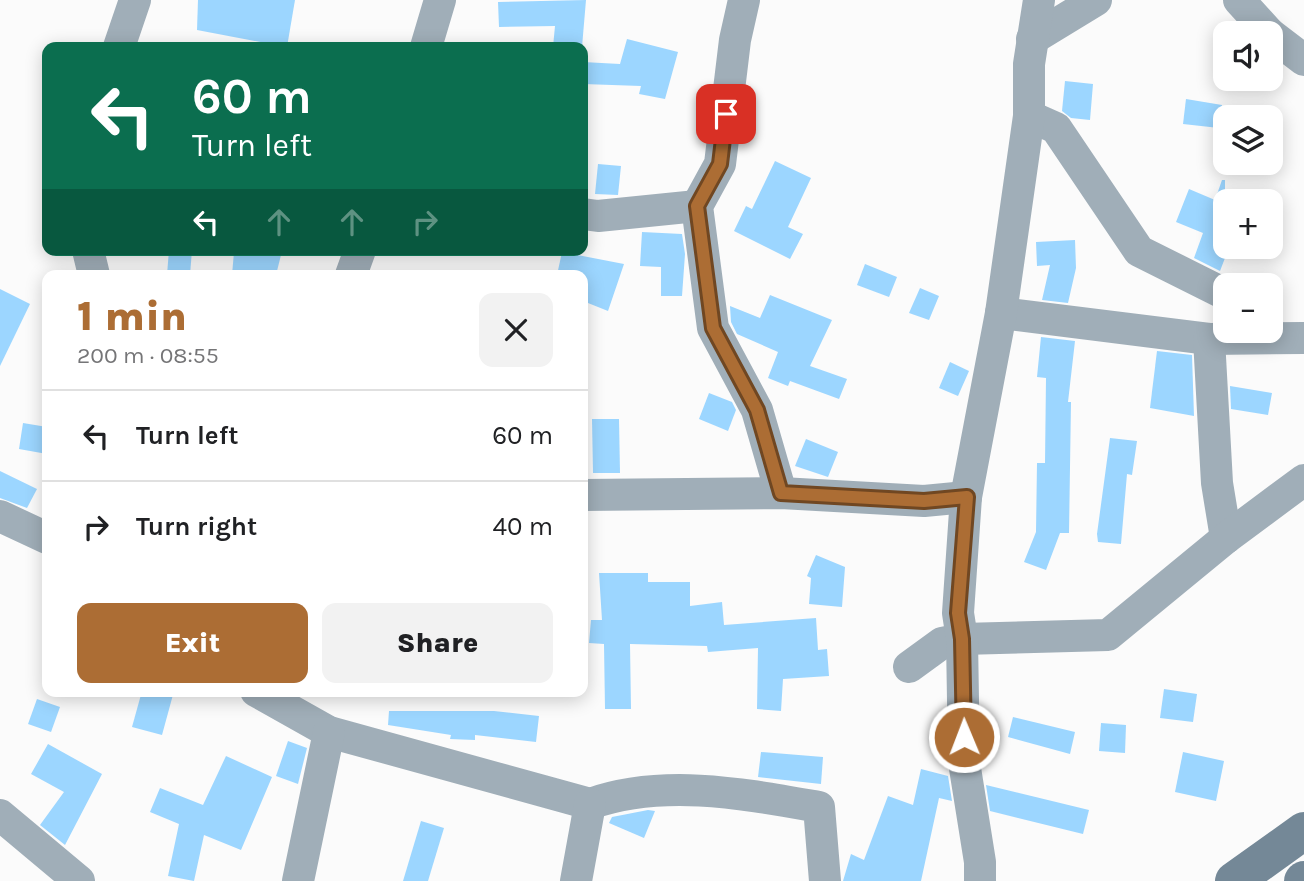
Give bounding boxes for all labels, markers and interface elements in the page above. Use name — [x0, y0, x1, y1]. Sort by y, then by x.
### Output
map controls — [1213, 21, 1283, 343]
button: sound — [1213, 21, 1283, 91]
text: 60 m — [192, 68, 312, 125]
icon: left — [77, 70, 168, 161]
pin — [696, 84, 756, 144]
icon: arrive — [707, 95, 745, 133]
button: layers — [1213, 105, 1283, 175]
text: Turn left — [192, 127, 312, 164]
button: + — [1213, 189, 1283, 259]
icon: left — [187, 203, 225, 241]
icon: ahead — [260, 203, 298, 241]
icon: ahead — [333, 203, 371, 241]
icon: right — [406, 203, 444, 241]
button: − — [1213, 273, 1283, 343]
text: 1 min — [77, 291, 187, 341]
button: close — [479, 293, 553, 367]
text: 200 m · 08:55 — [77, 342, 219, 369]
icon: left — [77, 417, 115, 455]
text: Turn left — [136, 420, 238, 451]
text: 60 m — [492, 420, 553, 451]
icon: right — [77, 508, 115, 546]
text: Turn right — [136, 511, 257, 542]
text: 40 m — [493, 511, 553, 542]
button: Exit — [77, 603, 308, 683]
button: Share — [322, 603, 553, 683]
position arrow — [927, 700, 1001, 774]

